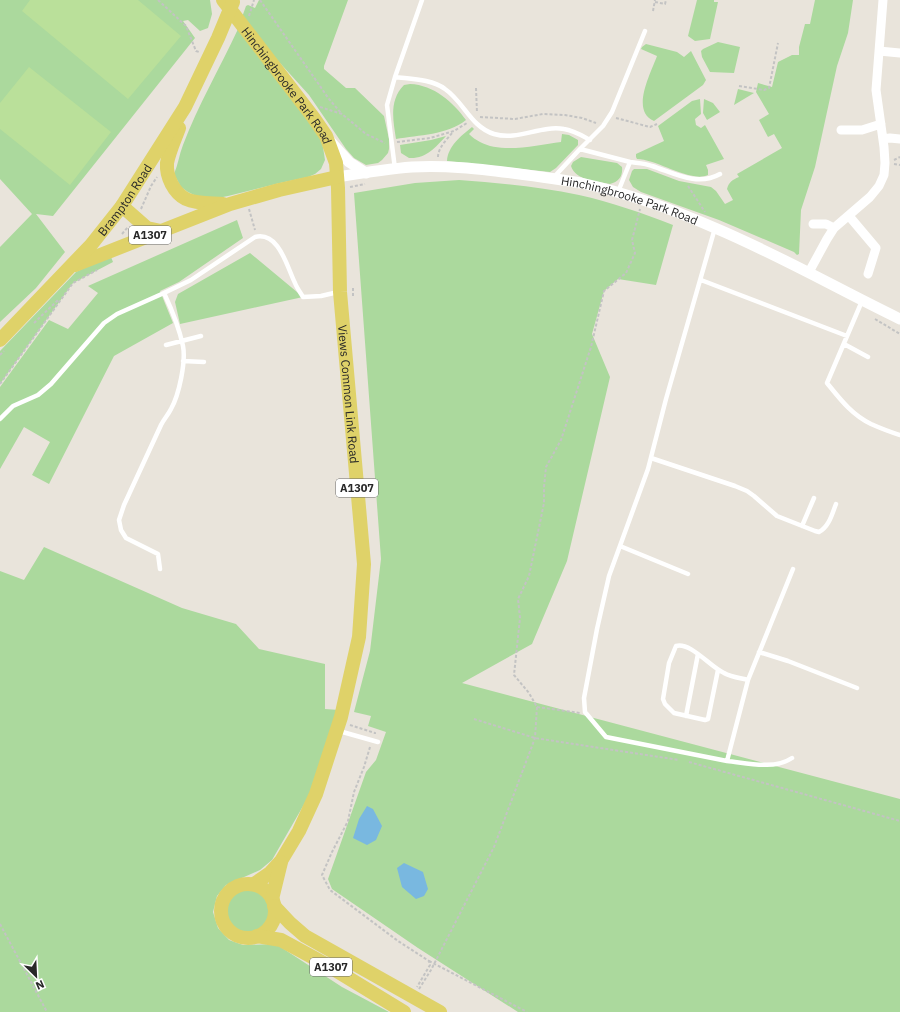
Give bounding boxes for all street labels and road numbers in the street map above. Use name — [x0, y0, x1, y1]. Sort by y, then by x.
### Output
street label: Hinchingbrooke Park Road — [239, 24, 336, 146]
street label: Brampton Road — [94, 161, 154, 238]
street label: Hinchingbrooke Park Road — [560, 172, 700, 227]
road number: A1307 — [129, 226, 171, 244]
street label: Views Common Link Road — [335, 324, 363, 464]
road number: A1307 — [336, 479, 378, 497]
road number: A1307 — [310, 958, 352, 976]

